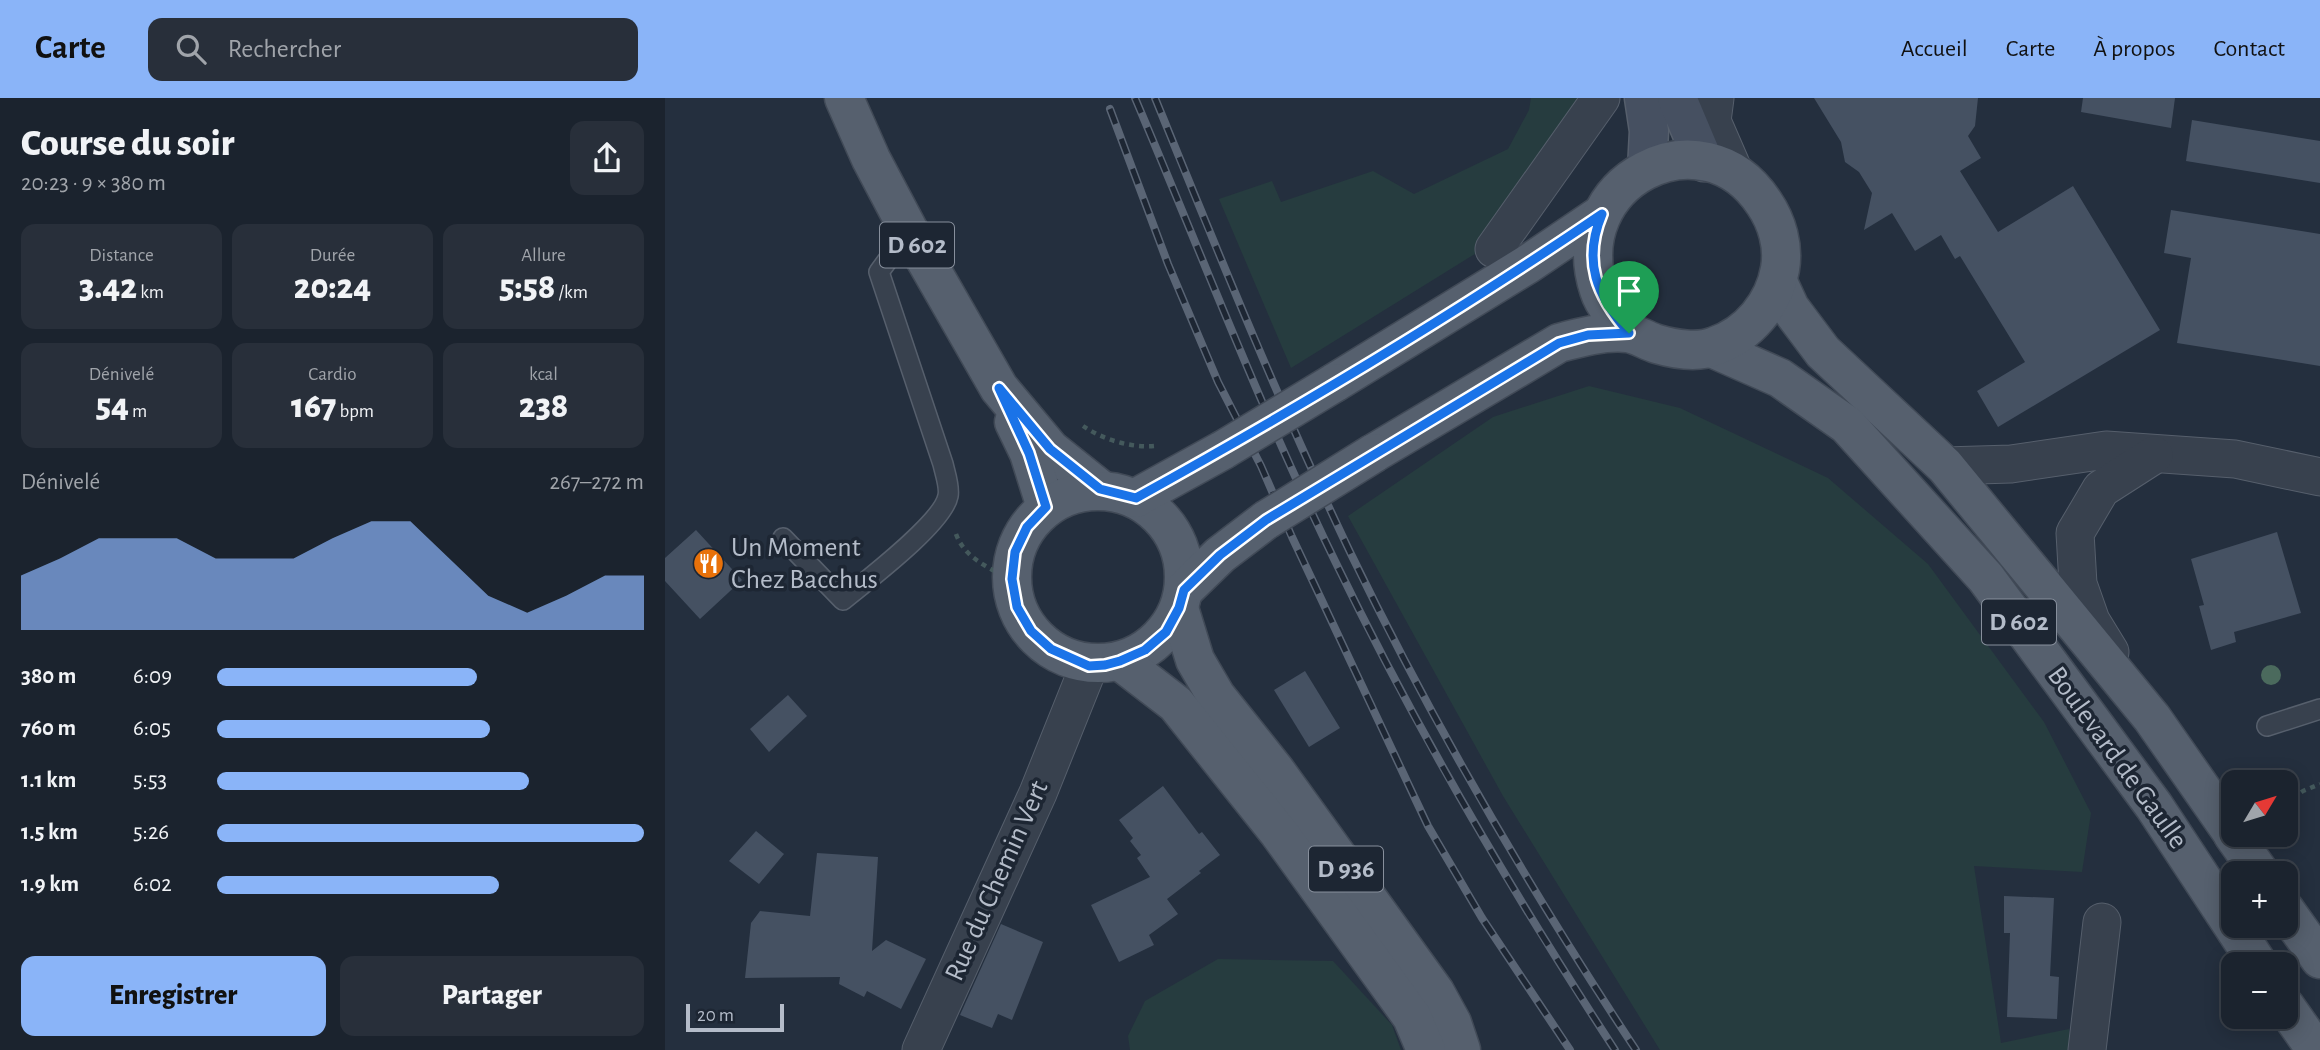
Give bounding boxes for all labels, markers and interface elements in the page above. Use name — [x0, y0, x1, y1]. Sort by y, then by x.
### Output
search box — [148, 18, 638, 81]
icon: search — [172, 30, 210, 68]
text: Carte — [35, 32, 106, 65]
text: Rechercher — [228, 36, 341, 62]
text: Accueil — [1901, 37, 1968, 61]
text: Carte — [2006, 37, 2055, 61]
text: À propos — [2093, 37, 2175, 61]
text: Contact — [2213, 37, 2285, 61]
button: share — [570, 121, 644, 195]
text: Course du soir — [21, 125, 234, 163]
text: 20:23 · 9 × 380 m — [21, 172, 166, 195]
road number: D 602 — [880, 222, 954, 268]
text: Distance — [89, 246, 154, 265]
text: Durée — [310, 246, 355, 265]
text: Allure — [521, 246, 566, 265]
pin — [1599, 261, 1659, 333]
text: 3.42 — [79, 270, 137, 305]
text: 20:24 — [294, 270, 371, 305]
text: 5:58 — [499, 270, 555, 305]
icon: arrive — [1610, 272, 1648, 310]
text: km — [137, 283, 164, 302]
text: /km — [555, 283, 588, 302]
text: Dénivelé — [89, 365, 154, 384]
text: Cardio — [308, 365, 357, 384]
text: kcal — [529, 365, 558, 384]
text: 54 — [96, 389, 129, 424]
text: 167 — [291, 389, 336, 424]
text: 238 — [519, 389, 568, 424]
text: m — [129, 402, 147, 421]
text: bpm — [336, 402, 374, 421]
text: Dénivelé — [21, 471, 100, 494]
text: 267–272 m — [549, 471, 644, 494]
place label: Un Moment Chez Bacchus — [731, 534, 878, 594]
restaurant icon: Un Moment Chez Bacchus — [691, 547, 725, 581]
road number: D 602 — [1982, 600, 2056, 644]
street label: Boulevard de Gaulle — [2042, 662, 2192, 854]
text: 380 m — [21, 665, 76, 688]
text: 6:09 — [133, 665, 172, 688]
text: 760 m — [21, 717, 76, 740]
text: 6:05 — [133, 717, 171, 740]
text: 1.1 km — [21, 769, 76, 792]
text: 5:53 — [133, 769, 167, 792]
north arrow — [2221, 770, 2298, 847]
map controls — [2221, 770, 2298, 1029]
street label: Rue du Chemin Vert — [940, 777, 1054, 985]
text: 1.5 km — [21, 821, 78, 844]
text: 5:26 — [133, 821, 169, 844]
road number: D 936 — [1309, 846, 1383, 891]
button: + — [2221, 861, 2298, 938]
text: 1.9 km — [21, 873, 79, 896]
text: 6:02 — [133, 873, 172, 896]
button: − — [2221, 952, 2298, 1029]
button: Enregistrer — [21, 956, 326, 1036]
button: Partager — [340, 956, 644, 1036]
scale bar — [686, 1001, 784, 1033]
text: 20 m — [697, 1006, 734, 1025]

